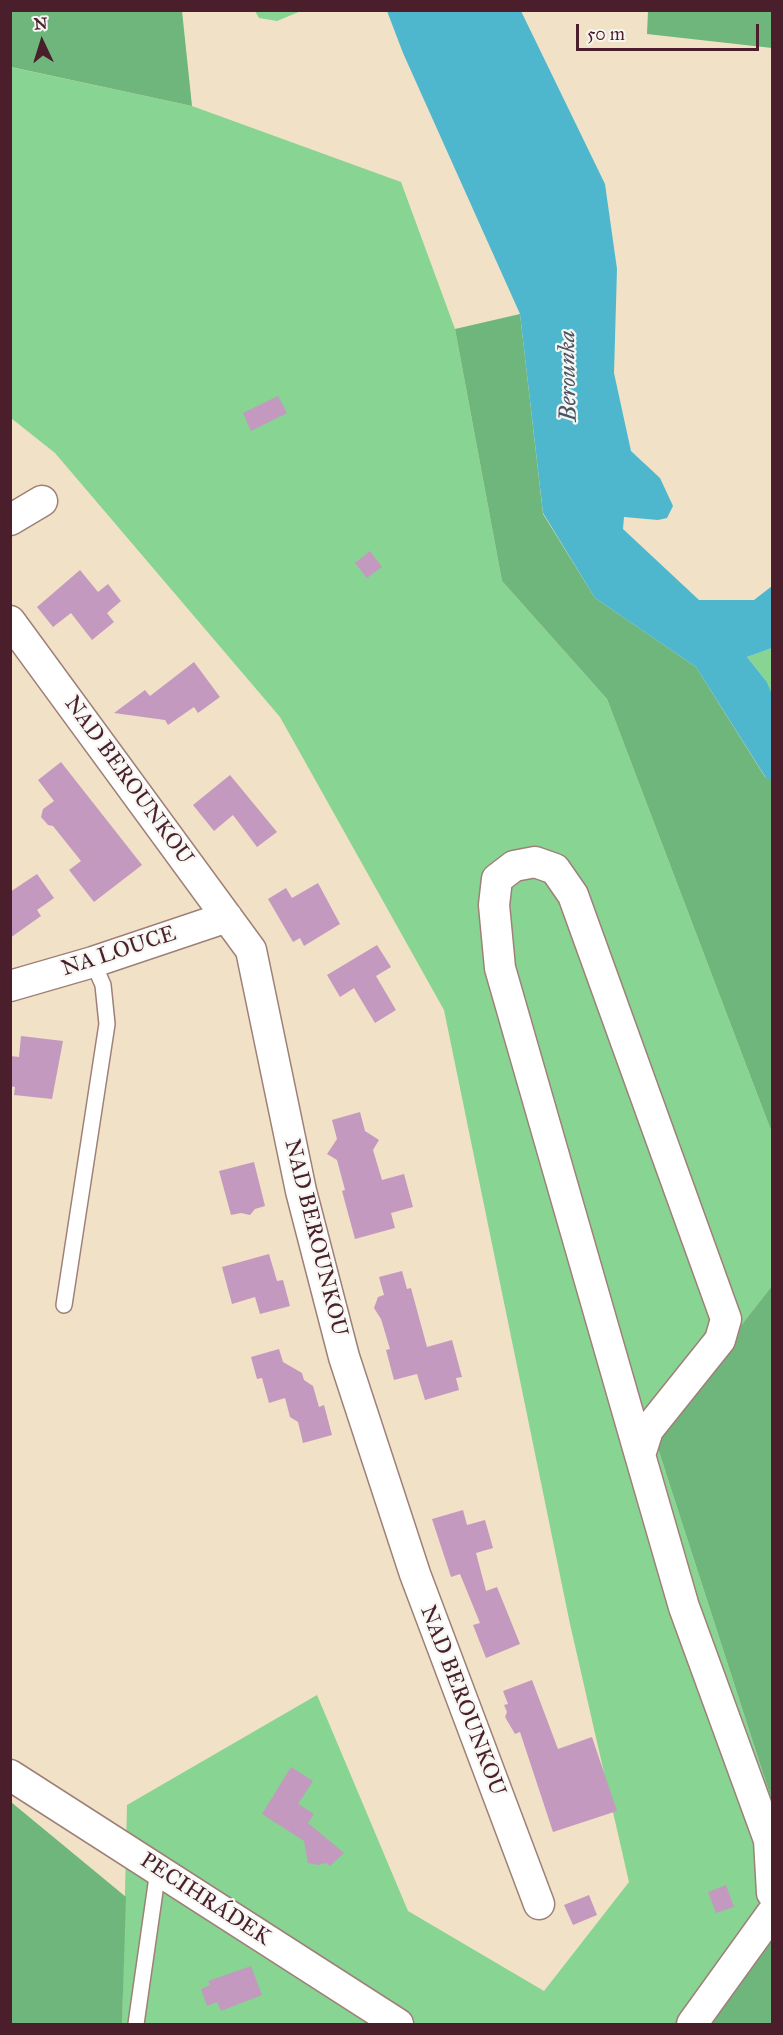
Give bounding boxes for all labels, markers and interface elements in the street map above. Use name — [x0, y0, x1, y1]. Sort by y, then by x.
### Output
north arrow — [12, 12, 72, 72]
scale bar — [579, 12, 762, 50]
text: N — [33, 14, 48, 33]
text: 50 m — [587, 23, 625, 45]
water label: Berounka — [554, 330, 584, 422]
street label: NAD BEROUNKOU — [58, 692, 198, 870]
street label: NA LOUCE — [58, 921, 180, 983]
street label: NAD BEROUNKOU — [278, 1137, 352, 1339]
street label: NAD BEROUNKOU — [413, 1602, 511, 1800]
street label: PECIHRÁDEK — [135, 1848, 275, 1952]

